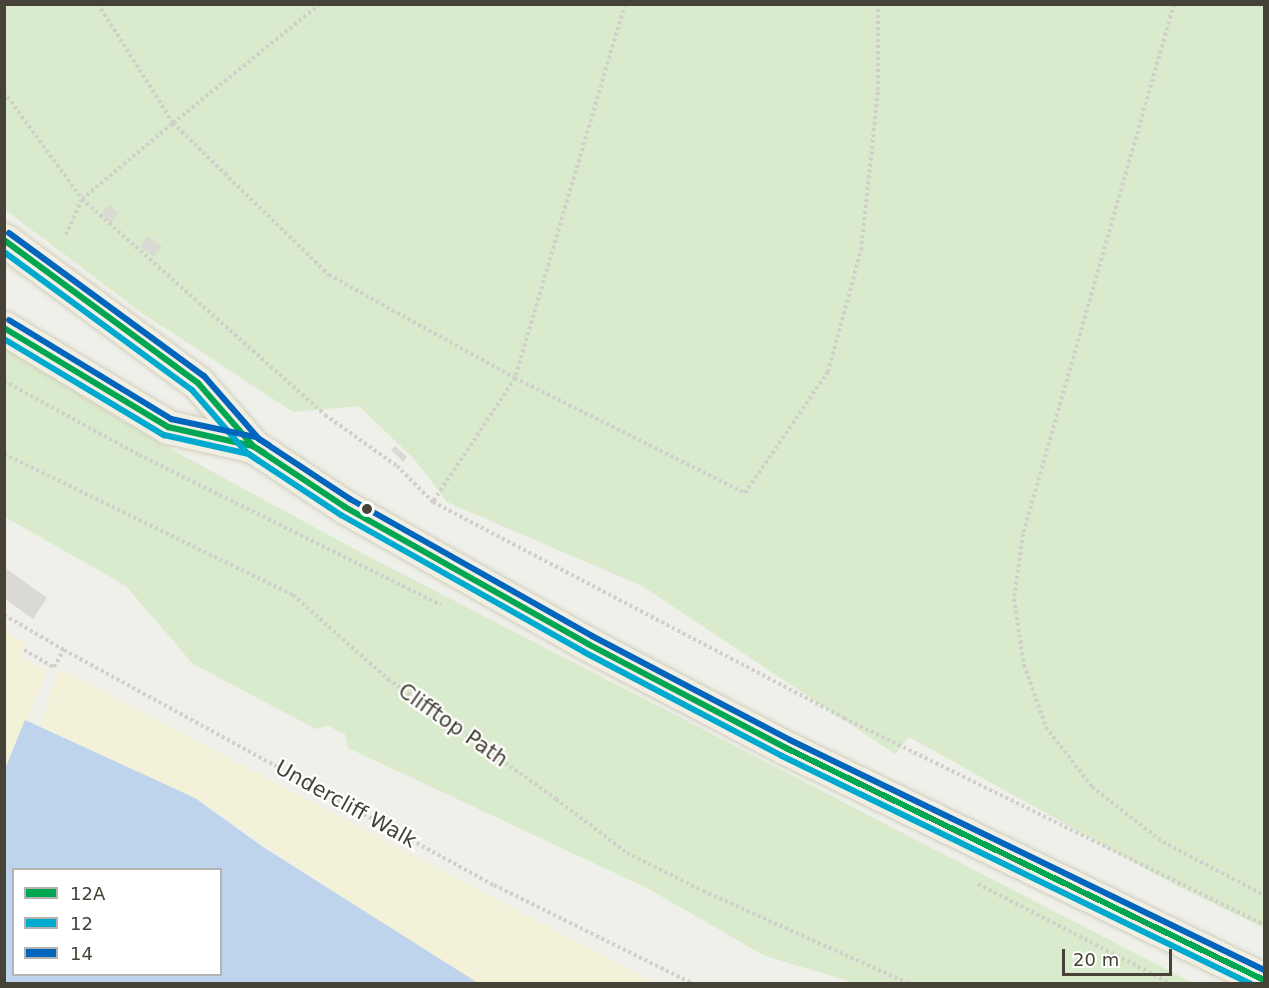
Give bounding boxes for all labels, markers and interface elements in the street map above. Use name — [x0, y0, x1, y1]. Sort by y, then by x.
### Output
unlabelled marker — [361, 503, 373, 515]
street label: Clifftop Path — [393, 678, 513, 772]
street label: Undercliff Walk — [271, 755, 421, 853]
legend — [12, 868, 222, 976]
text: 12A — [70, 883, 105, 904]
text: 12 — [70, 913, 93, 934]
scale bar — [1065, 937, 1174, 975]
text: 14 — [70, 943, 93, 964]
text: 20 m — [1073, 949, 1119, 970]

